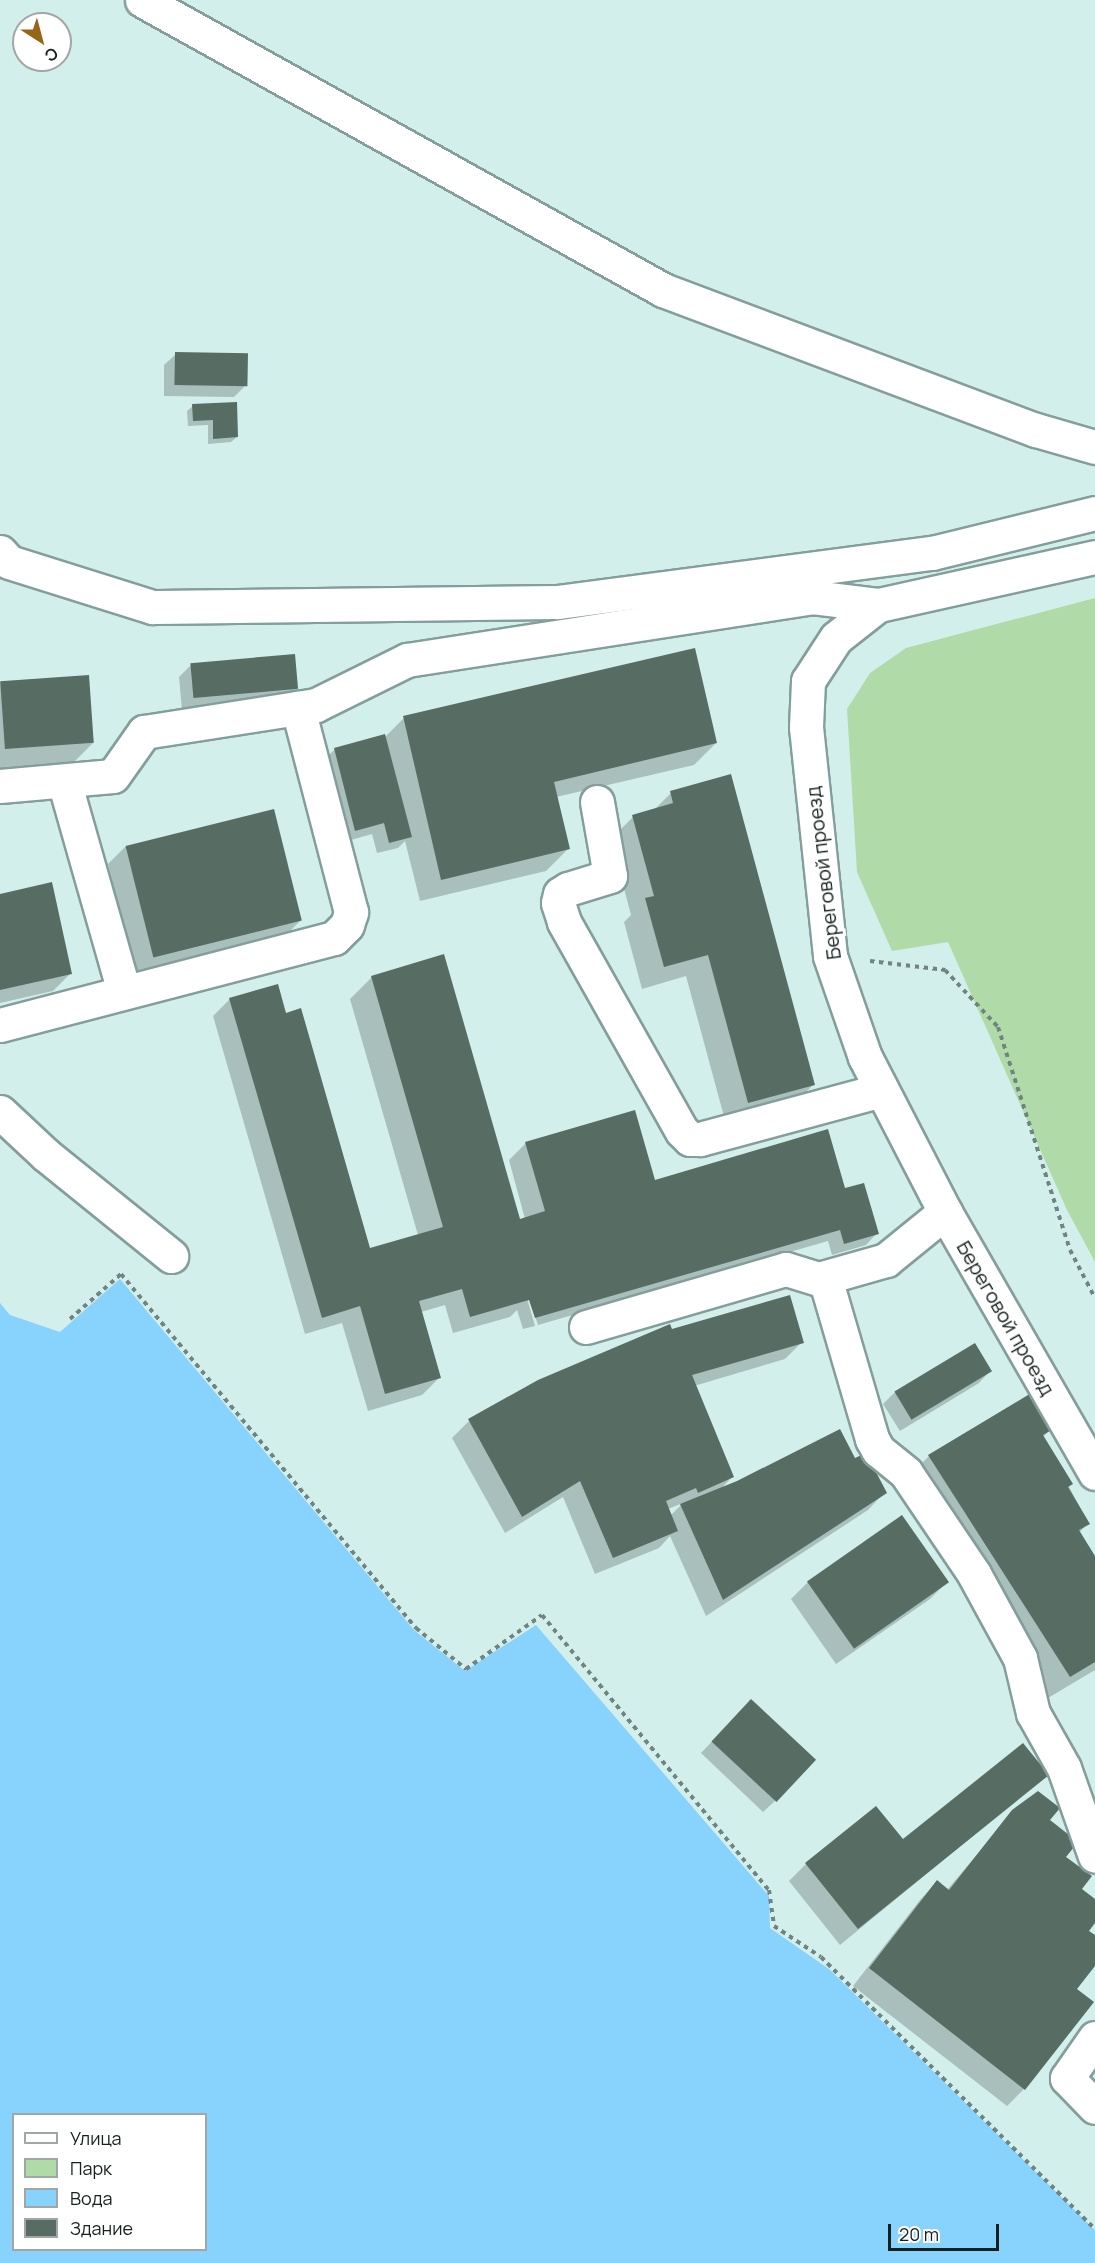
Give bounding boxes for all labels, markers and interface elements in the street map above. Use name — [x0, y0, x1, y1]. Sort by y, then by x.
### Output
north arrow — [12, 12, 72, 72]
text: С — [40, 43, 63, 67]
street label: Береговой проезд — [800, 785, 846, 961]
street label: Береговой проезд — [952, 1236, 1060, 1400]
legend — [12, 2113, 207, 2251]
text: Улица — [70, 2126, 122, 2150]
text: Парк — [70, 2156, 112, 2180]
text: Вода — [70, 2186, 112, 2210]
scale bar — [891, 2212, 1002, 2250]
text: Здание — [70, 2216, 133, 2240]
text: 20 m — [899, 2222, 939, 2246]

